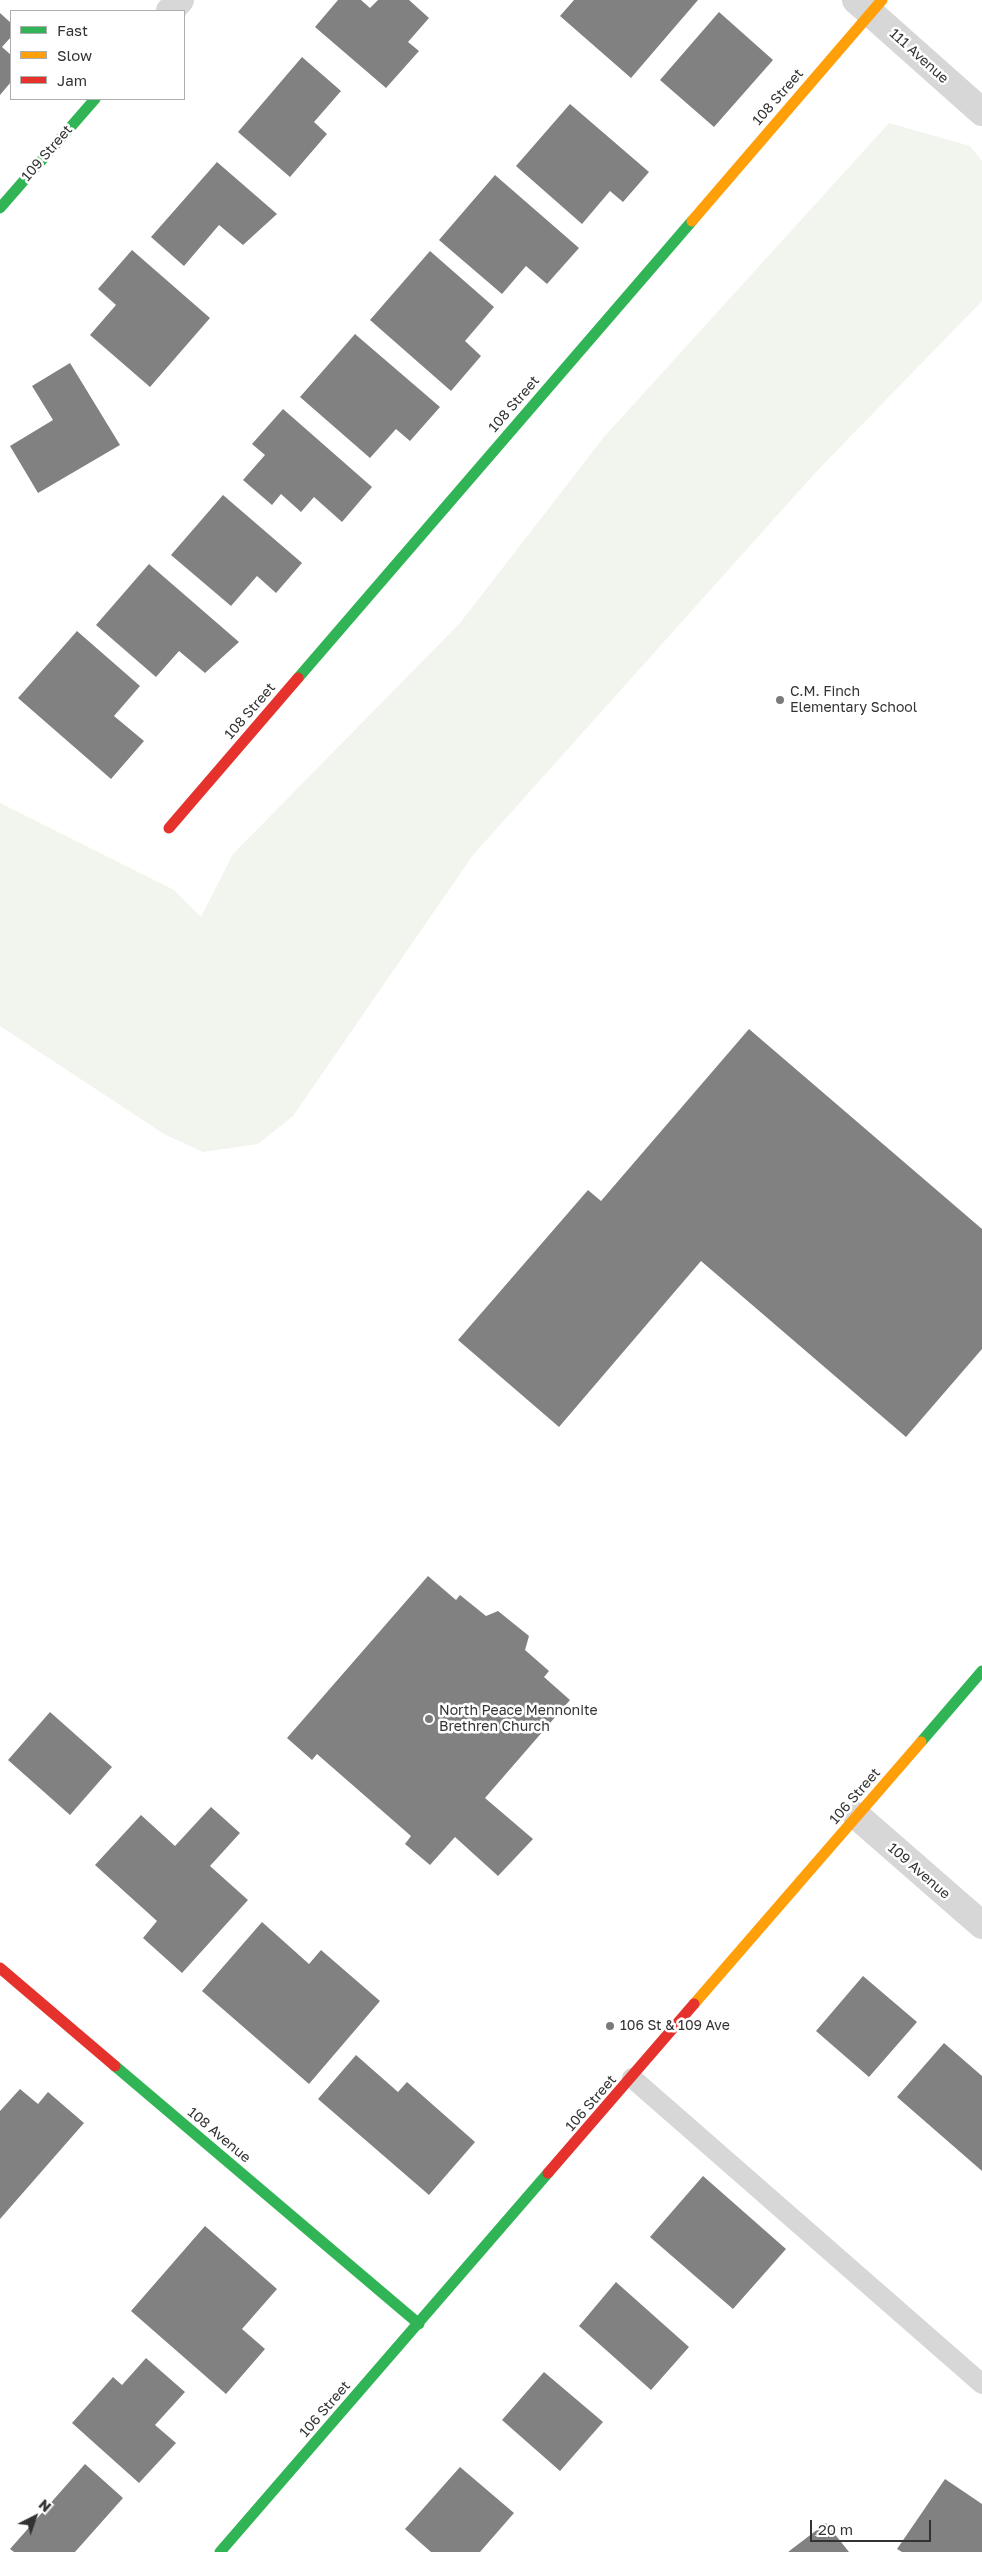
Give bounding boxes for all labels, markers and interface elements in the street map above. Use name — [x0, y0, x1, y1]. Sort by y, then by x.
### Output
legend — [10, 10, 185, 100]
text: Fast — [57, 21, 88, 39]
street label: 111 Avenue — [886, 25, 952, 87]
text: Slow — [57, 46, 92, 64]
street label: 108 Street — [749, 65, 807, 129]
text: Jam — [57, 71, 87, 89]
street label: 109 Street — [18, 121, 76, 185]
street label: 108 Street — [485, 372, 543, 436]
street label: 108 Street — [221, 679, 279, 743]
place label: C.M. Finch Elementary School — [790, 684, 917, 716]
marker: C.M. Finch Elementary School — [774, 694, 786, 706]
place label: North Peace Mennonite Brethren Church — [439, 1703, 598, 1735]
marker: North Peace Mennonite Brethren Church — [423, 1713, 435, 1725]
street label: 106 Street — [826, 1764, 884, 1828]
street label: 109 Avenue — [884, 1839, 954, 1903]
place label: 106 St & 109 Ave — [620, 2018, 730, 2034]
marker: 106 St & 109 Ave — [604, 2020, 616, 2032]
street label: 106 Street — [562, 2071, 620, 2135]
street label: 108 Avenue — [184, 2104, 254, 2166]
street label: 106 Street — [296, 2377, 354, 2441]
north arrow — [10, 2492, 60, 2542]
text: N — [36, 2495, 55, 2515]
scale bar — [812, 2510, 933, 2542]
text: 20 m — [818, 2520, 853, 2538]

